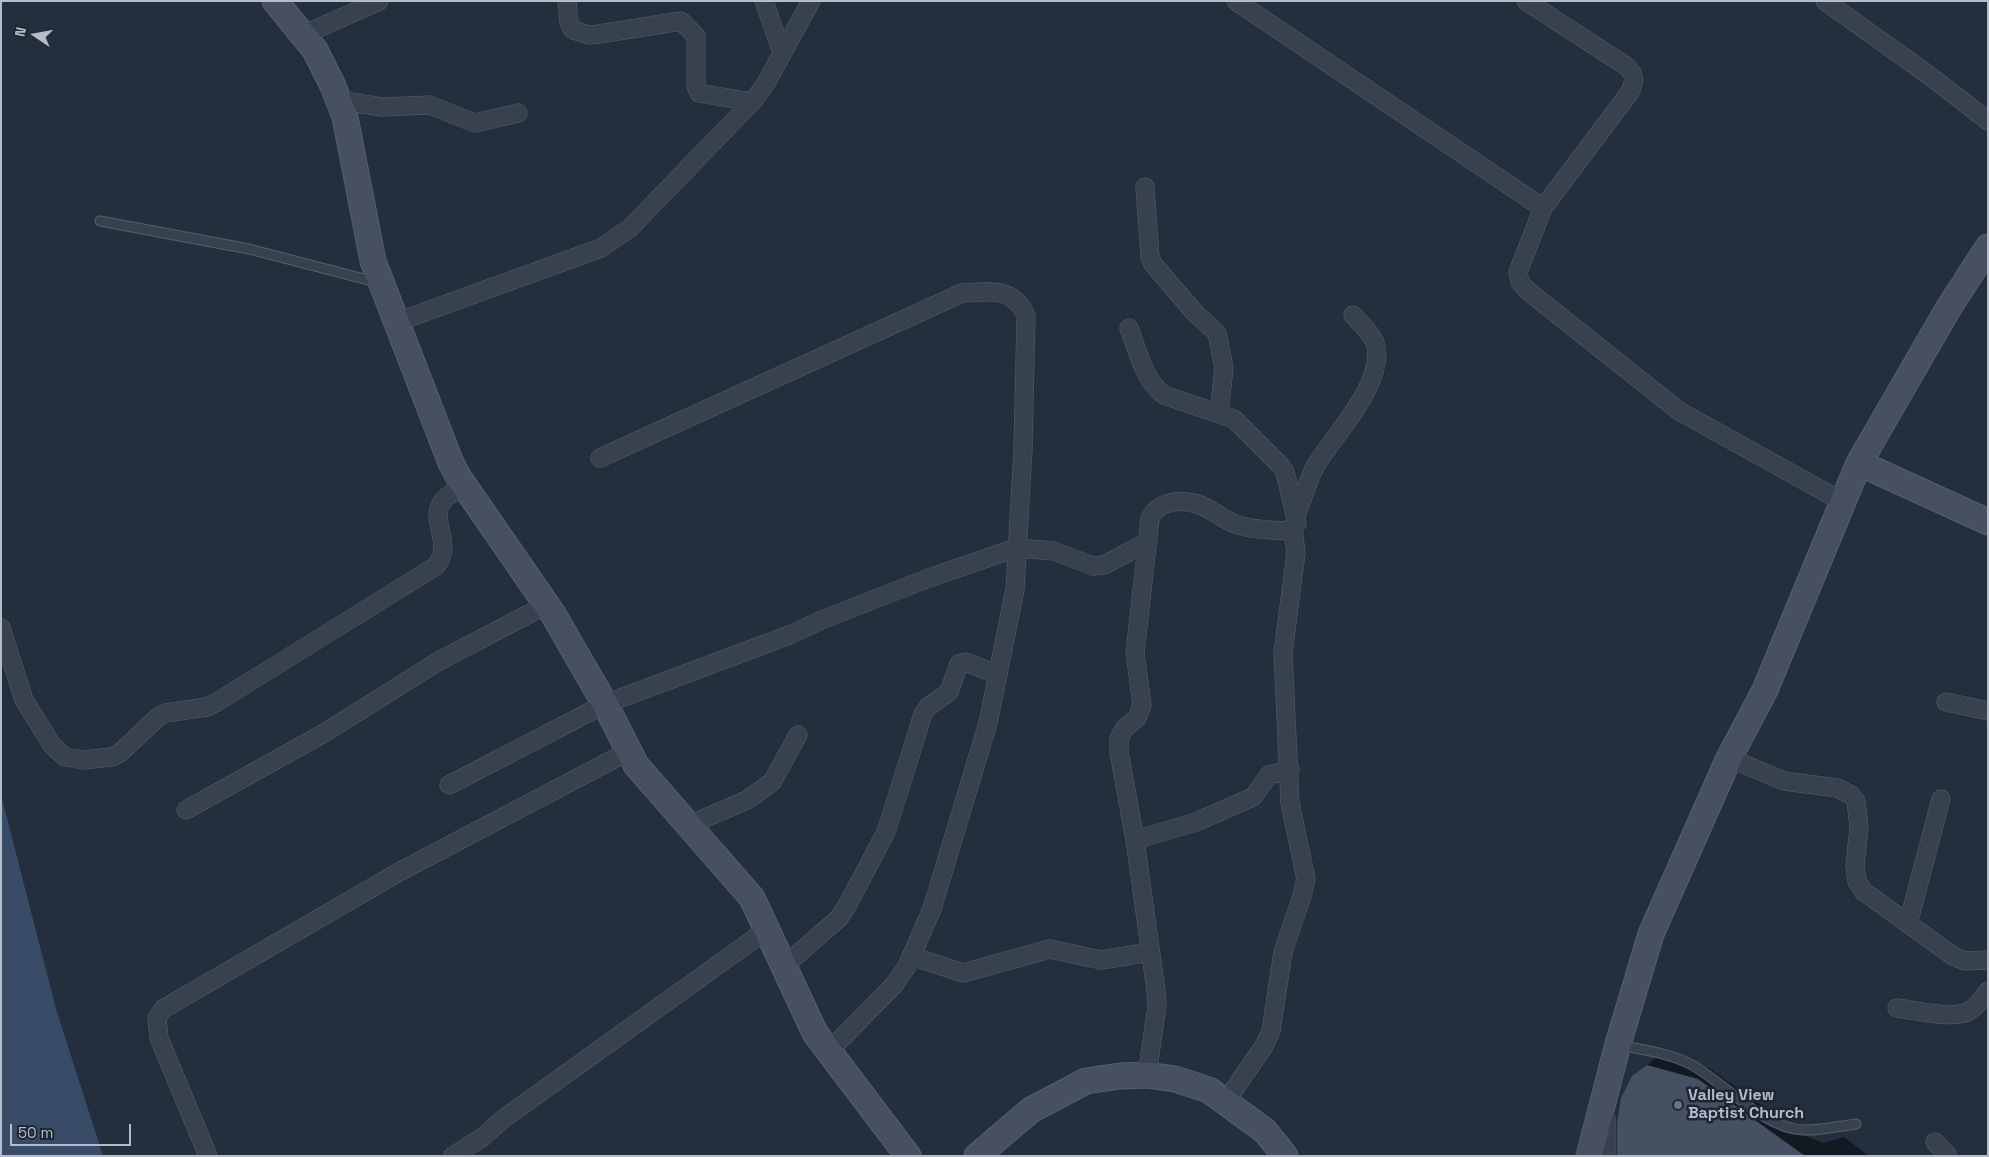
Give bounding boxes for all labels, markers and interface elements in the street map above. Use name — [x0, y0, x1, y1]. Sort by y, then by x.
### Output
north arrow — [10, 10, 60, 60]
text: N — [11, 25, 30, 38]
place label: Valley View Baptist Church — [1688, 1086, 1804, 1124]
marker: Valley View Baptist Church — [1672, 1099, 1684, 1111]
scale bar — [12, 1114, 134, 1146]
text: 50 m — [18, 1123, 53, 1142]

